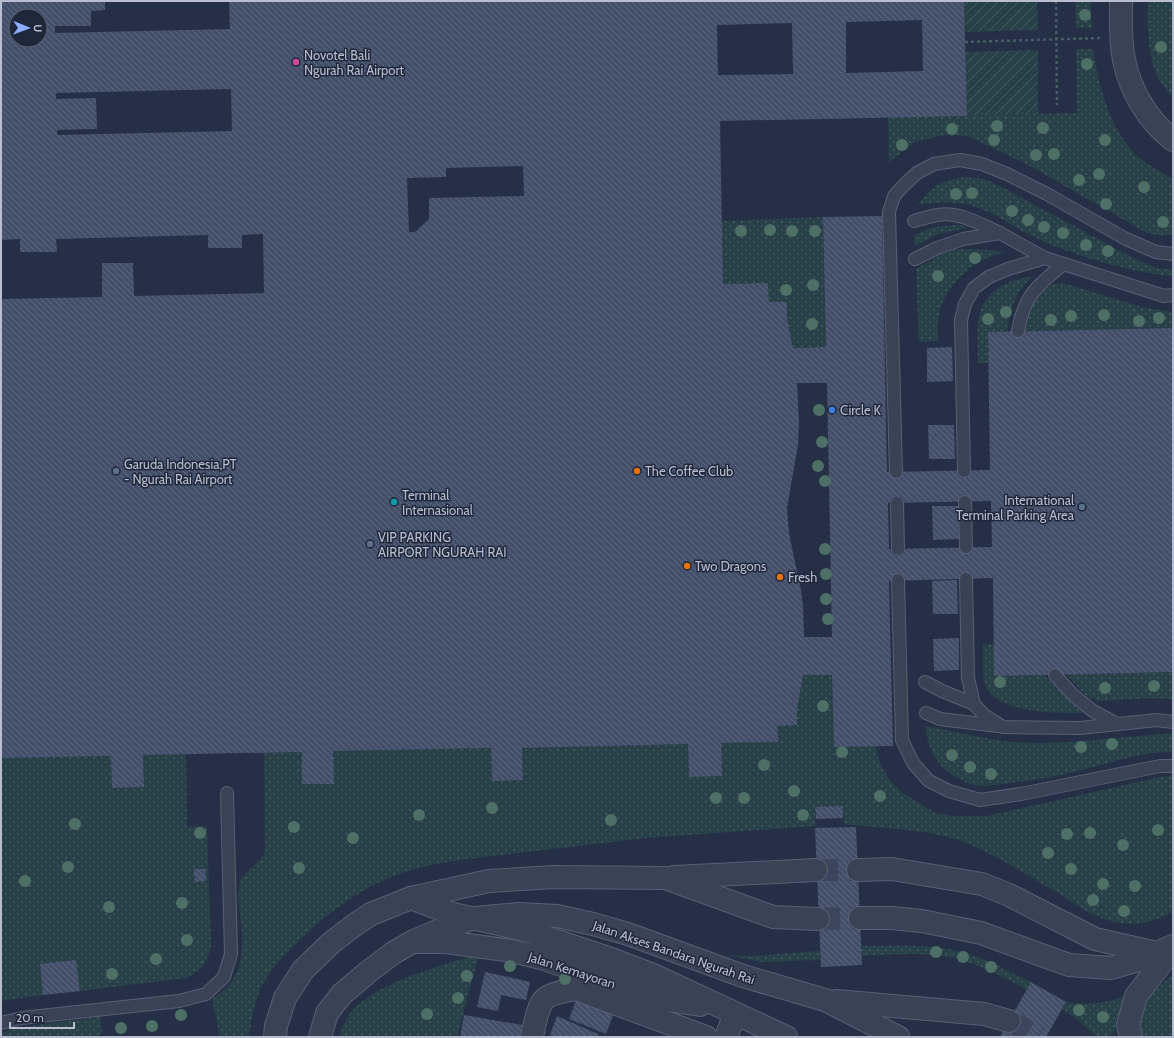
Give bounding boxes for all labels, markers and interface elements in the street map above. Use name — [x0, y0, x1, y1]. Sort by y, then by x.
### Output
north arrow — [8, 8, 48, 48]
text: U — [31, 24, 45, 32]
place label: Novotel Bali Ngurah Rai Airport — [304, 47, 405, 78]
marker: Novotel Bali Ngurah Rai Airport — [291, 57, 301, 67]
place label: Circle K — [840, 402, 882, 418]
marker: Circle K — [827, 405, 837, 415]
place label: Garuda Indonesia,PT - Ngurah Rai Airport — [124, 456, 237, 487]
place label: The Coffee Club — [645, 463, 733, 479]
marker: Garuda Indonesia,PT - Ngurah Rai Airport — [111, 466, 121, 476]
marker: The Coffee Club — [632, 466, 642, 476]
place label: Terminal Internasional — [402, 487, 473, 518]
place label: International Terminal Parking Area — [956, 492, 1075, 523]
marker: Terminal Internasional — [389, 497, 399, 507]
marker: International Terminal Parking Area — [1077, 502, 1087, 512]
place label: VIP PARKING AIRPORT NGURAH RAI — [378, 529, 507, 560]
marker: VIP PARKING AIRPORT NGURAH RAI — [365, 539, 375, 549]
place label: Two Dragons — [695, 558, 767, 574]
marker: Two Dragons — [682, 561, 692, 571]
place label: Fresh — [788, 569, 817, 585]
marker: Fresh — [775, 572, 785, 582]
street label: Jalan Akses Bandara Ngurah Rai — [590, 916, 757, 987]
street label: Jalan Kemayoran — [525, 948, 618, 992]
scale bar — [10, 1004, 74, 1030]
text: 20 m — [16, 1010, 44, 1025]

